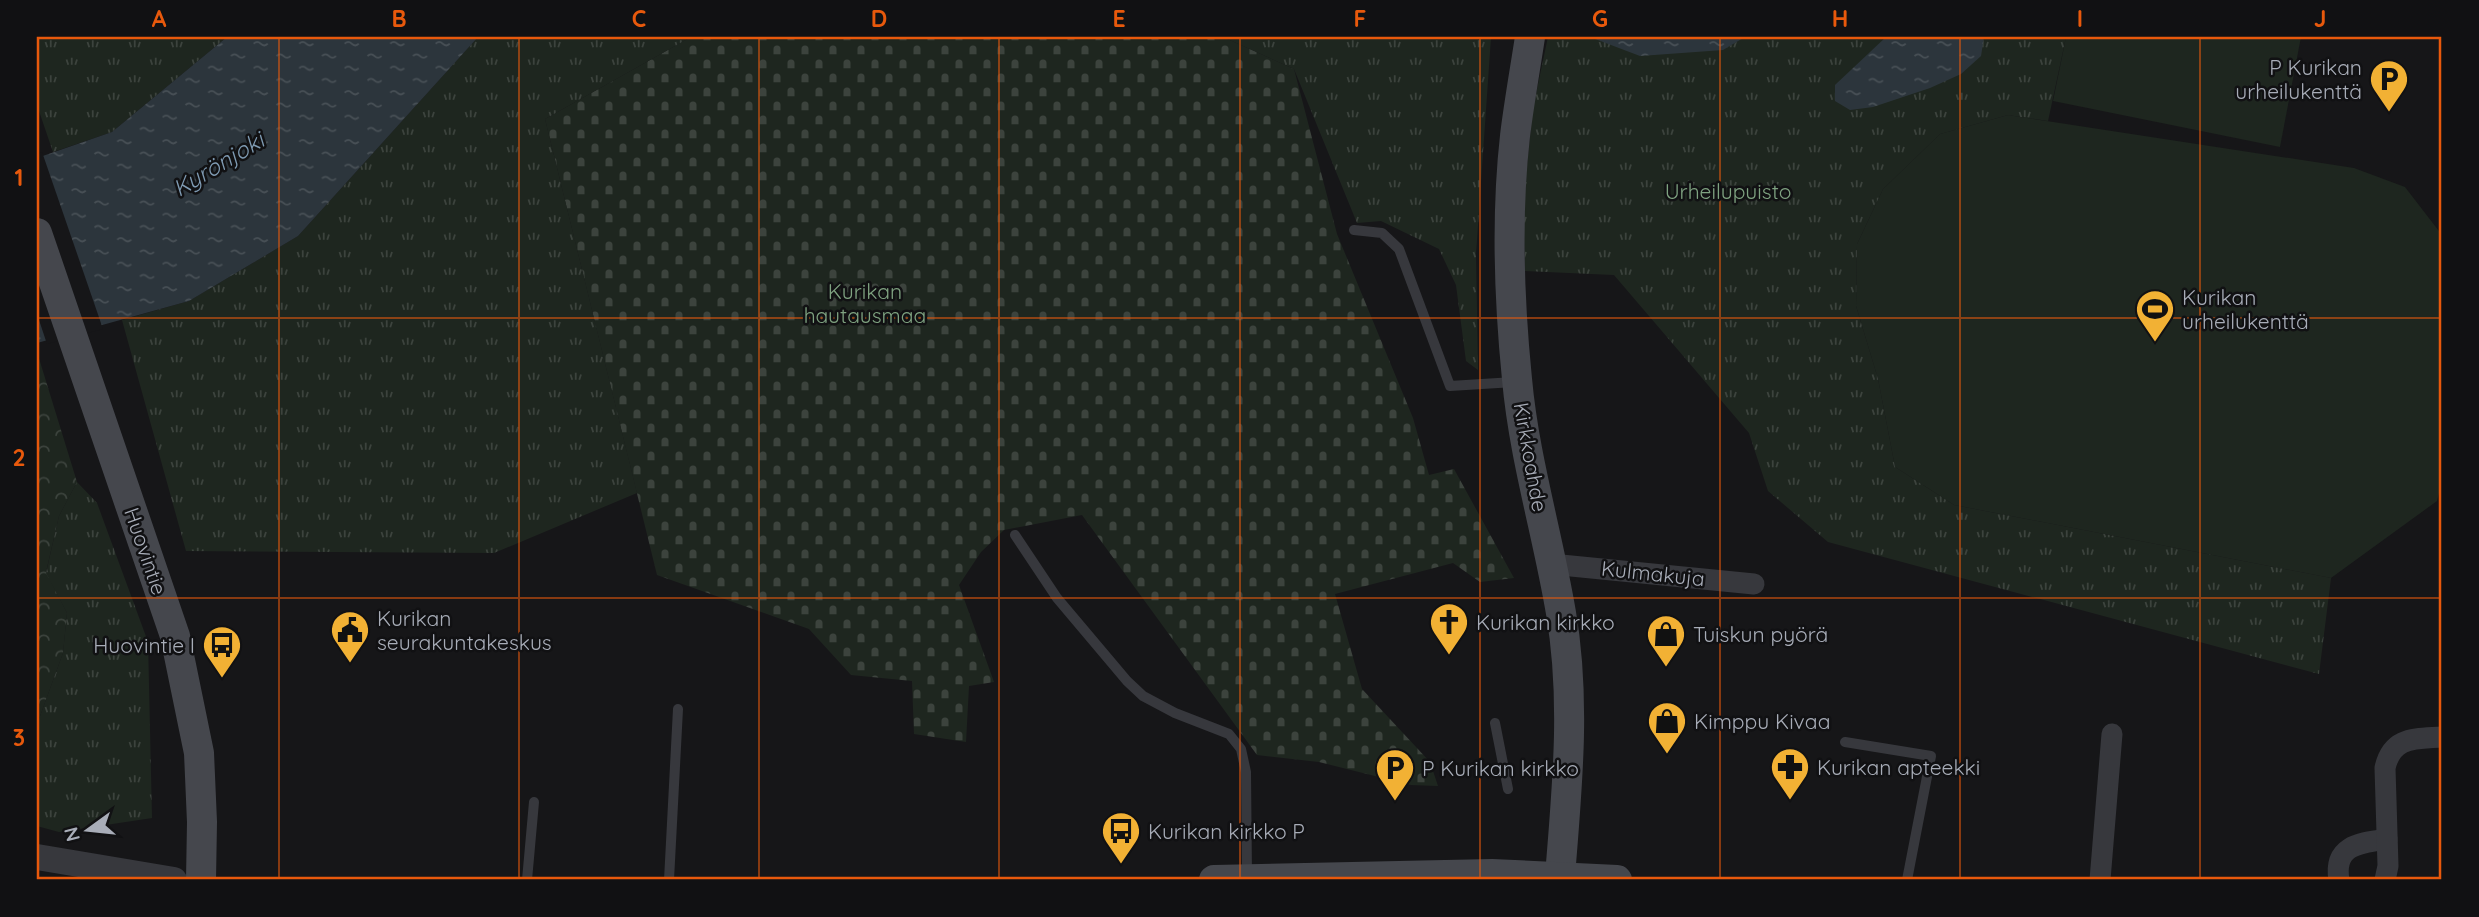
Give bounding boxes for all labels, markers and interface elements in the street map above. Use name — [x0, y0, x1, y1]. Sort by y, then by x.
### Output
text: A — [152, 4, 167, 33]
text: B — [391, 4, 407, 33]
text: C — [632, 4, 646, 33]
text: D — [871, 4, 887, 33]
text: E — [1112, 4, 1126, 33]
text: F — [1354, 4, 1366, 33]
text: G — [1592, 4, 1608, 33]
text: H — [1832, 4, 1848, 33]
text: I — [2077, 4, 2083, 33]
text: J — [2314, 4, 2326, 33]
place label: P Kurikan urheilukenttä — [2235, 54, 2362, 104]
parking icon: P Kurikan urheilukenttä — [2368, 58, 2410, 113]
water label: Kyrönjoki — [167, 124, 272, 203]
text: 1 — [15, 163, 23, 192]
park label: Urheilupuisto — [1665, 178, 1791, 204]
park label: Kurikan hautausmaa — [804, 278, 926, 328]
place label: Kurikan urheilukenttä — [2182, 284, 2309, 334]
sports icon: Kurikan urheilukenttä — [2134, 288, 2176, 343]
street label: Kirkkoahde — [1509, 400, 1553, 514]
text: 2 — [12, 443, 26, 472]
street label: Huovintie — [119, 504, 173, 598]
street label: Kulmakuja — [1600, 555, 1706, 591]
church icon: Kurikan kirkko — [1428, 601, 1470, 656]
place label: Kurikan seurakuntakeskus — [377, 605, 552, 655]
public building icon: Kurikan seurakuntakeskus — [329, 609, 371, 664]
place label: Kurikan kirkko — [1476, 609, 1615, 635]
shop icon: Tuiskun pyörä — [1645, 613, 1687, 668]
place label: Tuiskun pyörä — [1693, 621, 1828, 647]
bus stop icon: Huovintie I — [201, 624, 243, 679]
place label: Huovintie I — [93, 632, 195, 658]
shop icon: Kimppu Kivaa — [1646, 700, 1688, 755]
place label: Kimppu Kivaa — [1694, 708, 1830, 734]
text: 3 — [13, 723, 25, 752]
pharmacy icon: Kurikan apteekki — [1769, 746, 1811, 801]
parking icon: P Kurikan kirkko — [1374, 747, 1416, 802]
place label: Kurikan apteekki — [1817, 754, 1980, 780]
place label: P Kurikan kirkko — [1422, 755, 1579, 781]
north arrow — [52, 794, 122, 864]
bus stop icon: Kurikan kirkko P — [1100, 810, 1142, 865]
place label: Kurikan kirkko P — [1148, 818, 1305, 844]
text: N — [58, 825, 85, 844]

